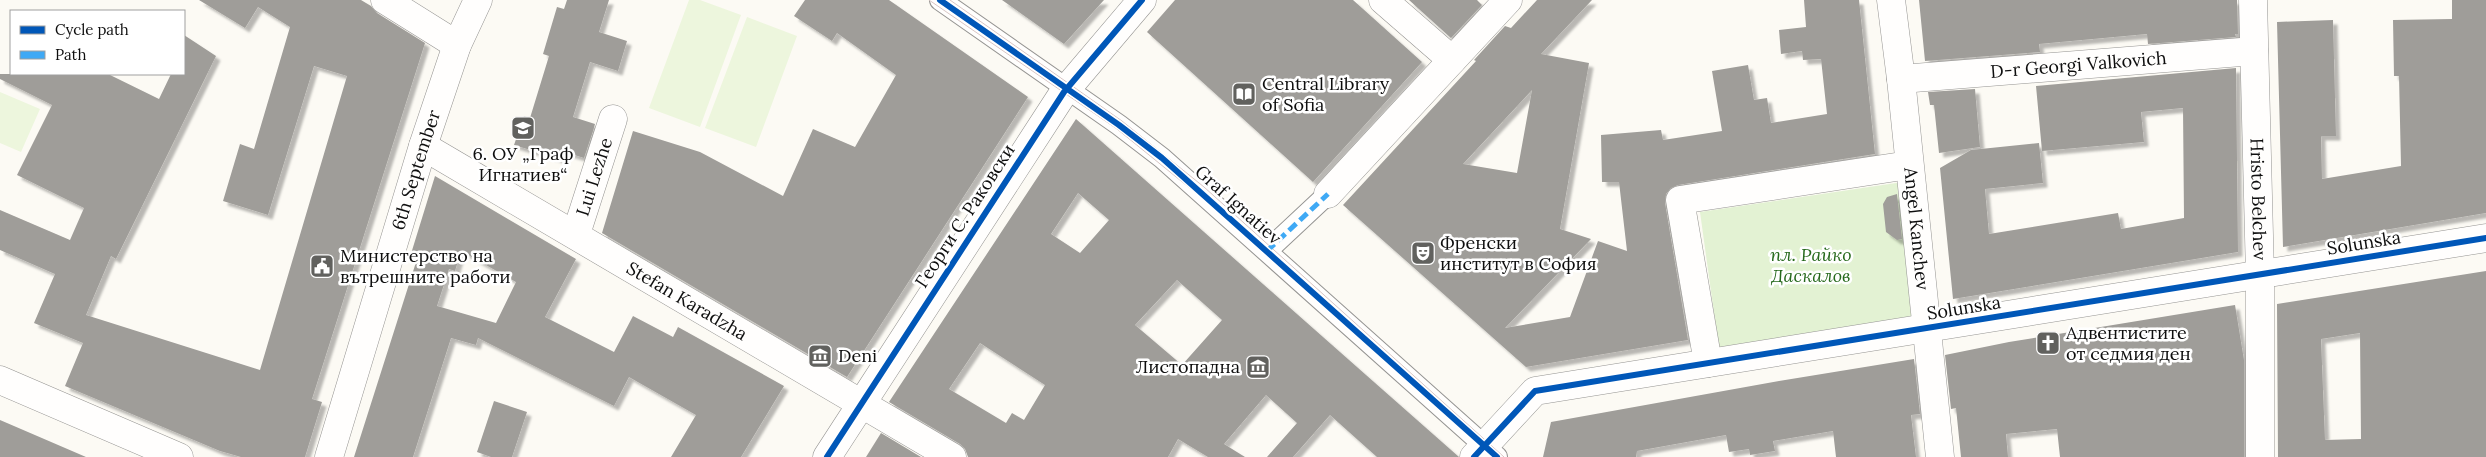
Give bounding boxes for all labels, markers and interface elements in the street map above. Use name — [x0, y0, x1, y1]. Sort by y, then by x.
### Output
legend — [10, 10, 185, 75]
text: Cycle path — [55, 20, 129, 39]
text: Path — [55, 45, 86, 64]
street label: D-r Georgi Valkovich — [1989, 46, 2168, 83]
place label: Central Library of Sofia — [1262, 72, 1390, 116]
library icon: Central Library of Sofia — [1231, 81, 1257, 107]
street label: 6th September — [386, 107, 445, 233]
school or university icon: 6. ОУ „Граф Игнатиев“ — [510, 115, 536, 141]
street label: Lui Lezhe — [571, 134, 617, 219]
street label: Hristo Belchev — [2246, 137, 2272, 261]
street label: Георги С. Раковски — [910, 140, 1020, 292]
place label: 6. ОУ „Граф Игнатиев“ — [472, 142, 574, 186]
street label: Graf Ignatiev — [1190, 160, 1287, 250]
street label: Angel Kanchev — [1899, 165, 1935, 292]
street label: Solunska — [2325, 225, 2403, 260]
place label: Френски институт в София — [1440, 231, 1597, 275]
theatre icon: Френски институт в София — [1410, 240, 1436, 266]
park label: пл. Райко Даскалов — [1770, 243, 1852, 287]
place label: Министерство на вътрешните работи — [340, 244, 511, 288]
public building icon: Министерство на вътрешните работи — [309, 253, 335, 279]
street label: Stefan Karadzha — [622, 256, 752, 345]
street label: Solunska — [1925, 290, 2003, 325]
place label: Адвентистите от седмия ден — [2065, 321, 2191, 365]
church icon: Адвентистите от седмия ден — [2035, 330, 2061, 356]
museum icon: Deni — [807, 343, 833, 369]
place label: Deni — [838, 344, 877, 367]
museum icon: Листопадна — [1245, 354, 1271, 380]
place label: Листопадна — [1136, 355, 1240, 378]

